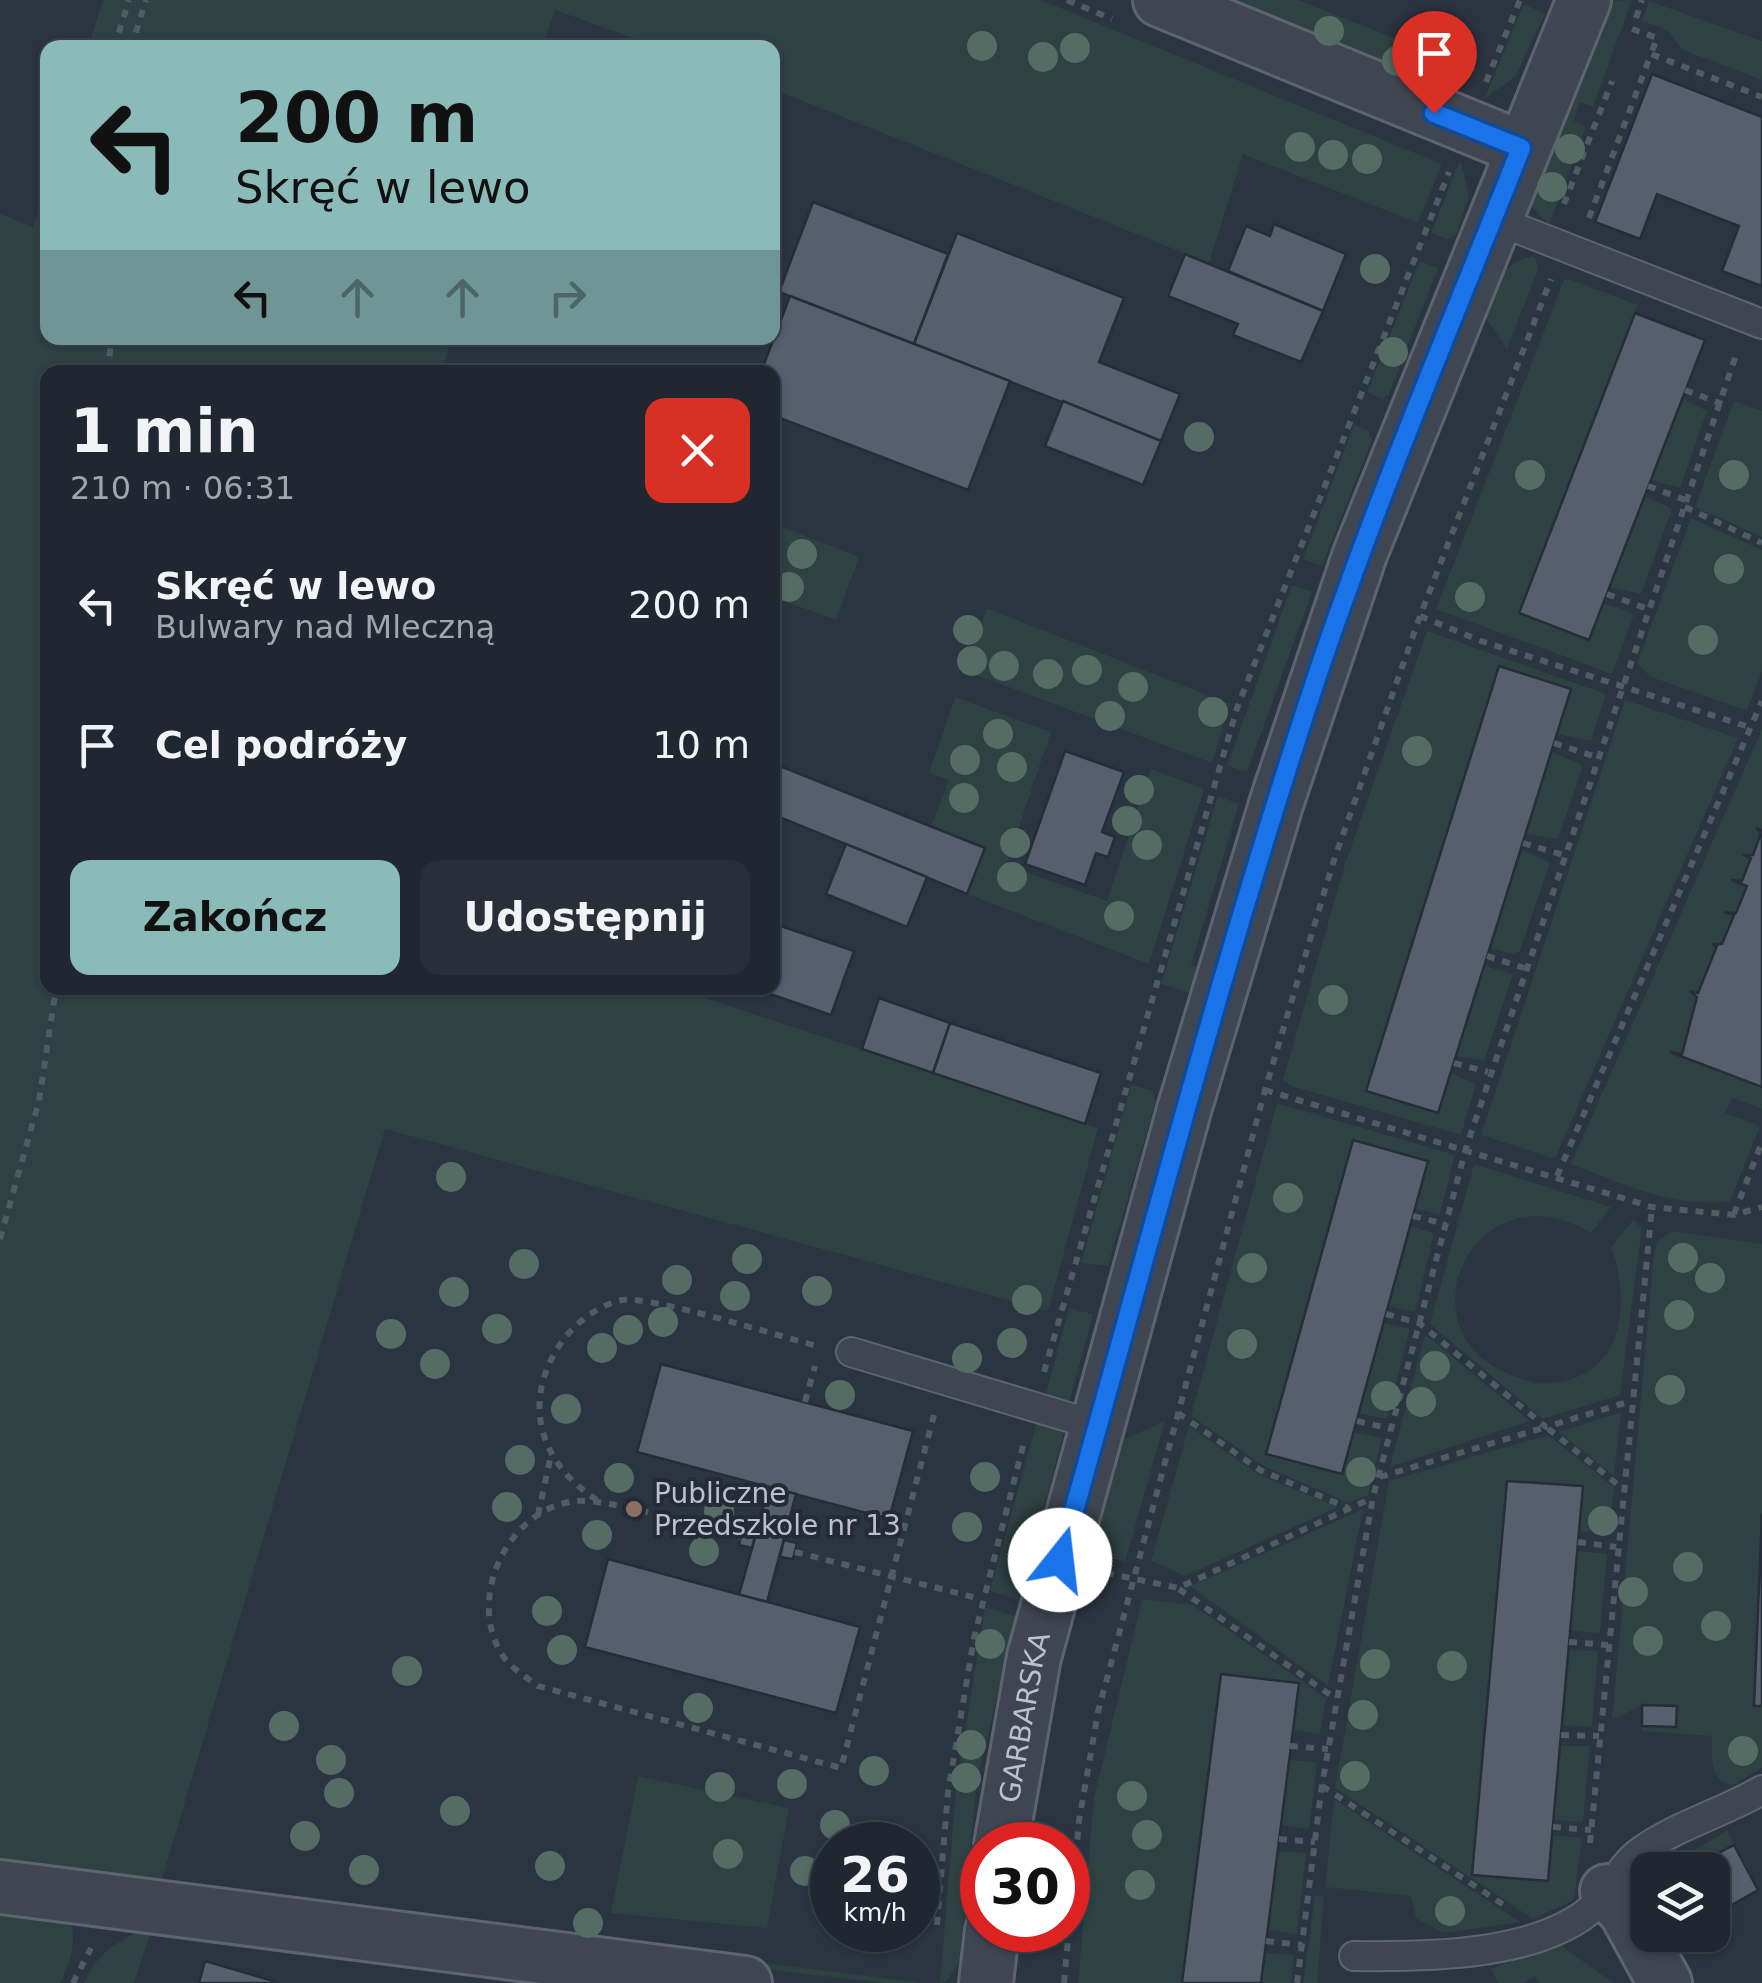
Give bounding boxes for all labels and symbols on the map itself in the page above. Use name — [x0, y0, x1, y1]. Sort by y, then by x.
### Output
pin — [1392, 11, 1477, 114]
place label: Publiczne Przedszkole nr 13 — [654, 1477, 901, 1542]
marker: Publiczne Przedszkole nr 13 — [623, 1498, 645, 1520]
position arrow — [1008, 1508, 1112, 1612]
street label: GARBARSKA — [992, 1628, 1057, 1805]
speed limit sign: 30 — [960, 1822, 1090, 1952]

